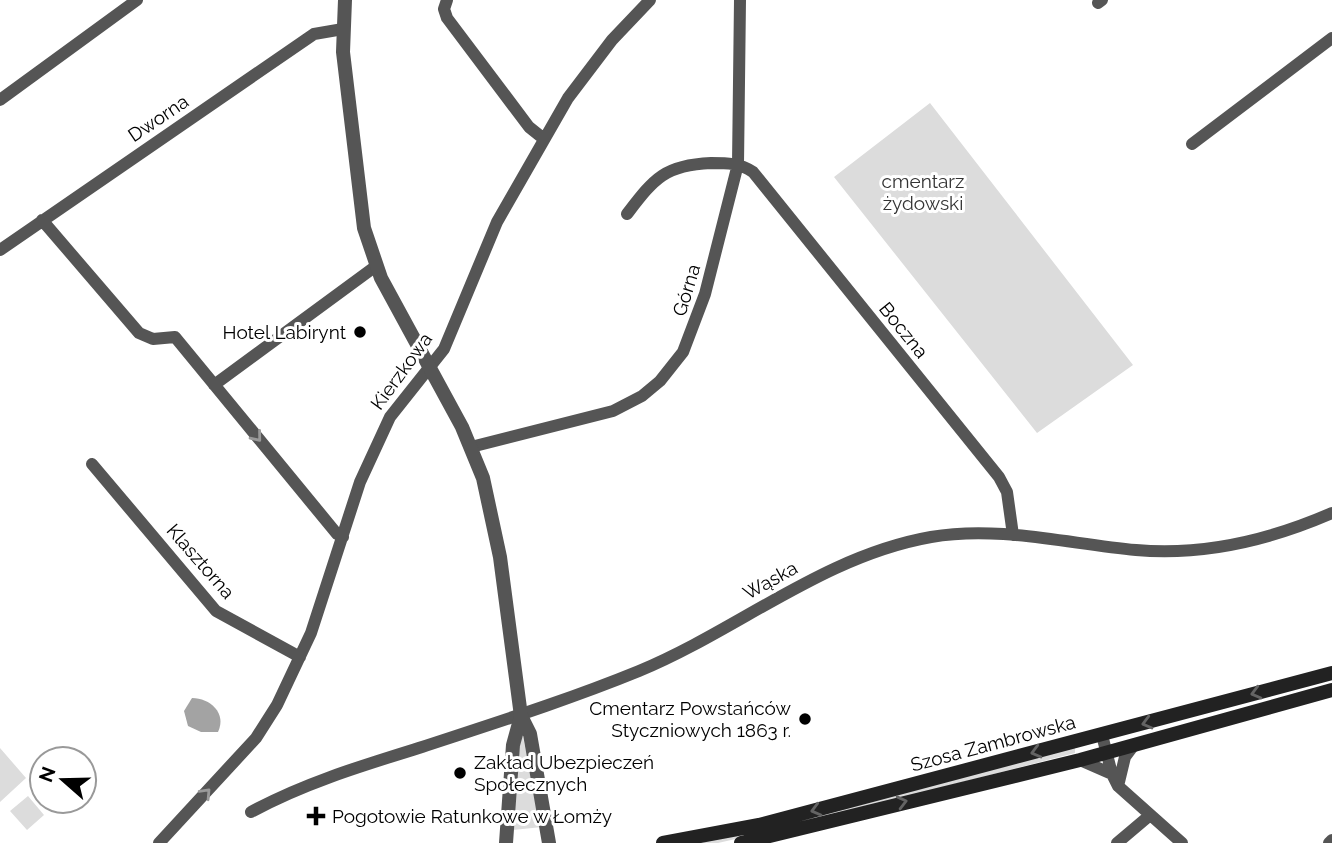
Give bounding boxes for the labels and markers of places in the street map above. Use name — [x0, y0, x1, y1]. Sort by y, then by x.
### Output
place label: Hotel Labirynt — [223, 321, 347, 343]
marker: Hotel Labirynt — [352, 324, 368, 340]
place label: Cmentarz Powstańców Styczniowych 1863 r. — [589, 697, 792, 741]
marker: Cmentarz Powstańców Styczniowych 1863 r. — [797, 711, 813, 727]
place label: Zakład Ubezpieczeń Społecznych — [474, 751, 654, 795]
marker: Zakład Ubezpieczeń Społecznych — [452, 765, 468, 781]
place label: Pogotowie Ratunkowe w Łomży — [332, 805, 612, 827]
marker: Pogotowie Ratunkowe w Łomży — [306, 806, 326, 826]

